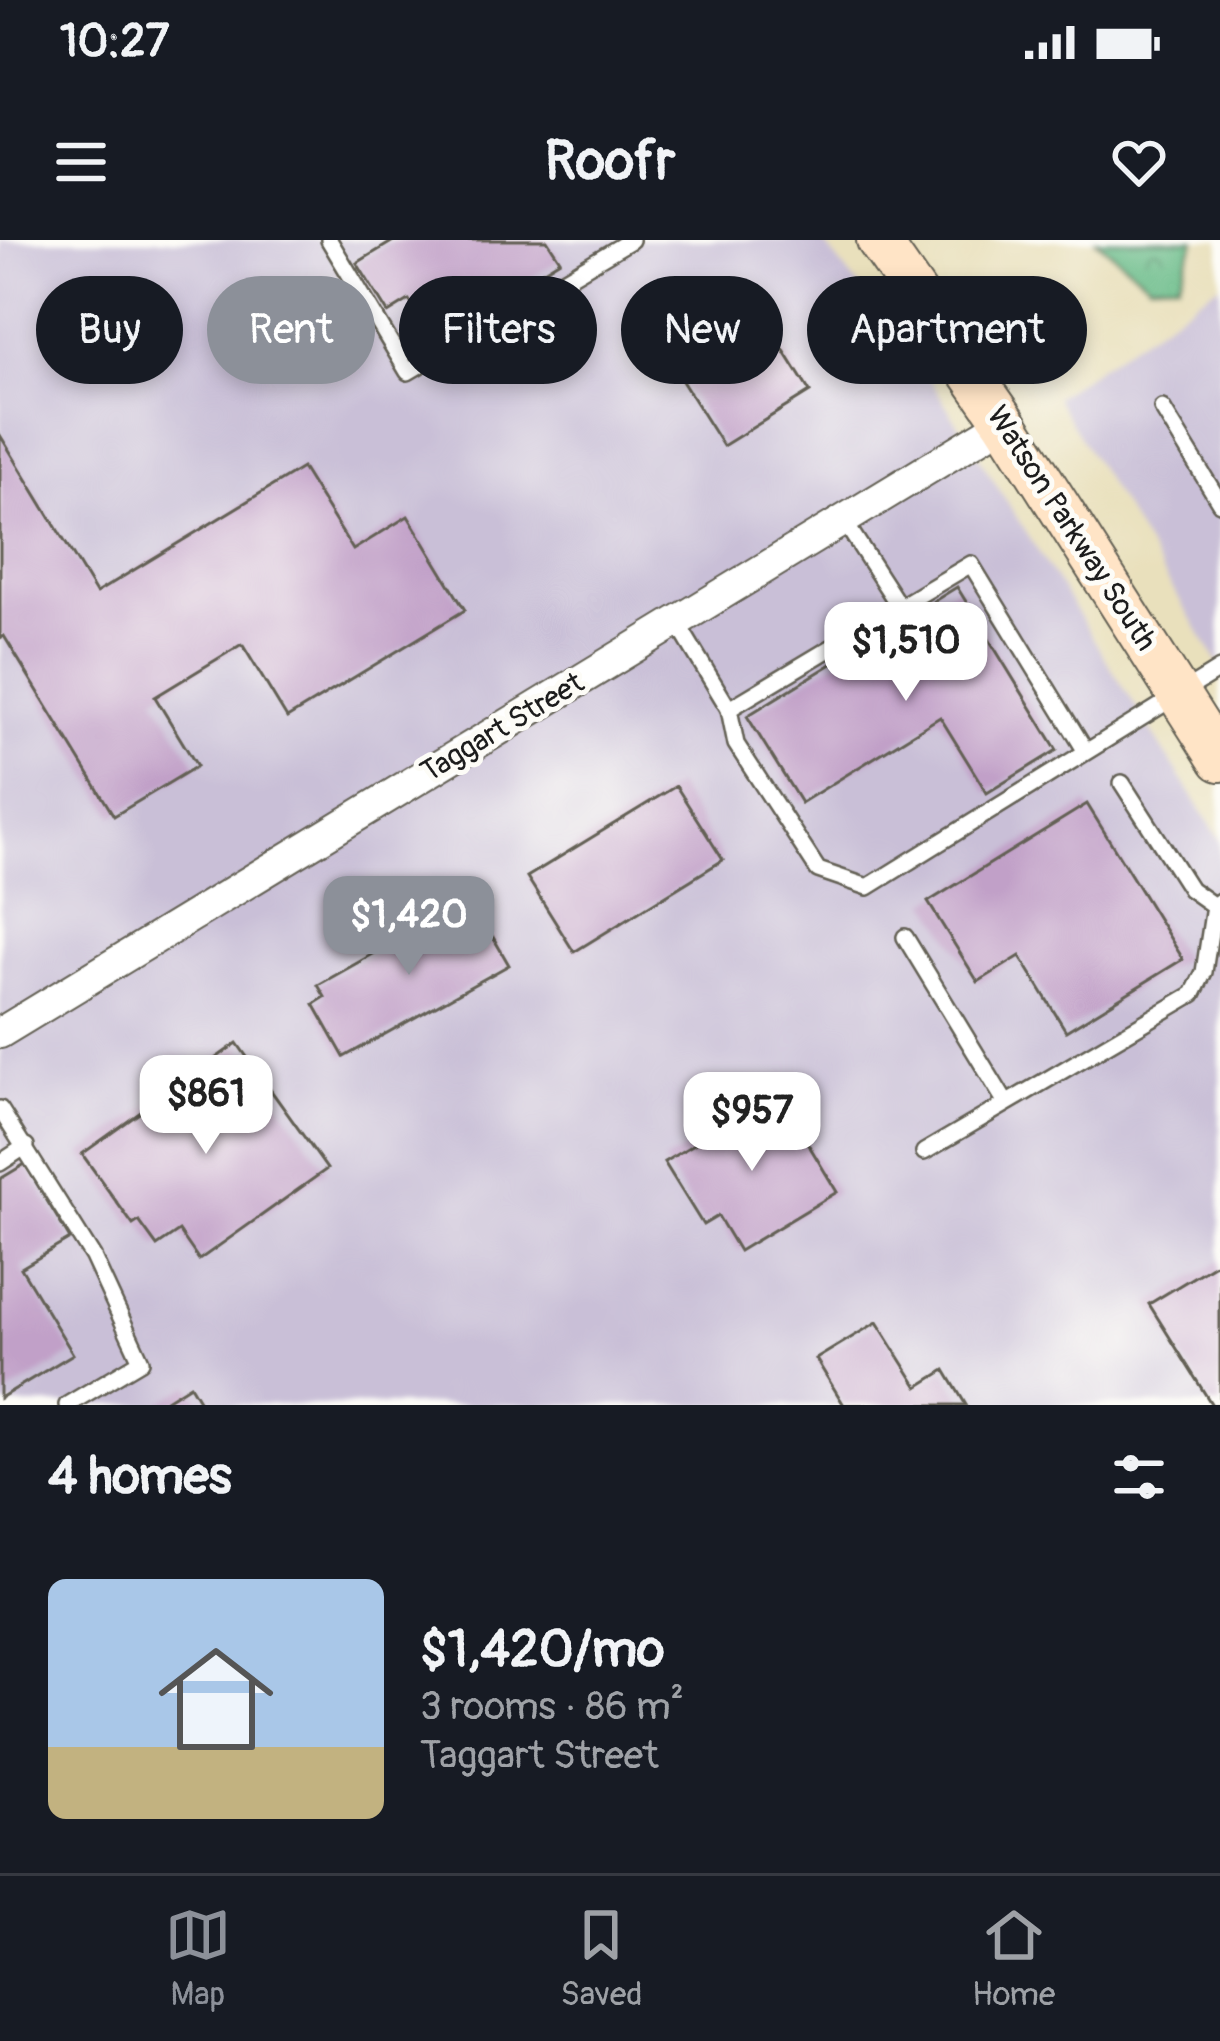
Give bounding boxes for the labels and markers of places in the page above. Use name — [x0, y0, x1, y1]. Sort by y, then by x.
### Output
pin: $1,510 — [808, 602, 1004, 704]
pin: $1,420 — [311, 876, 507, 978]
pin: $861 — [135, 1055, 277, 1157]
pin: $957 — [681, 1072, 823, 1174]

